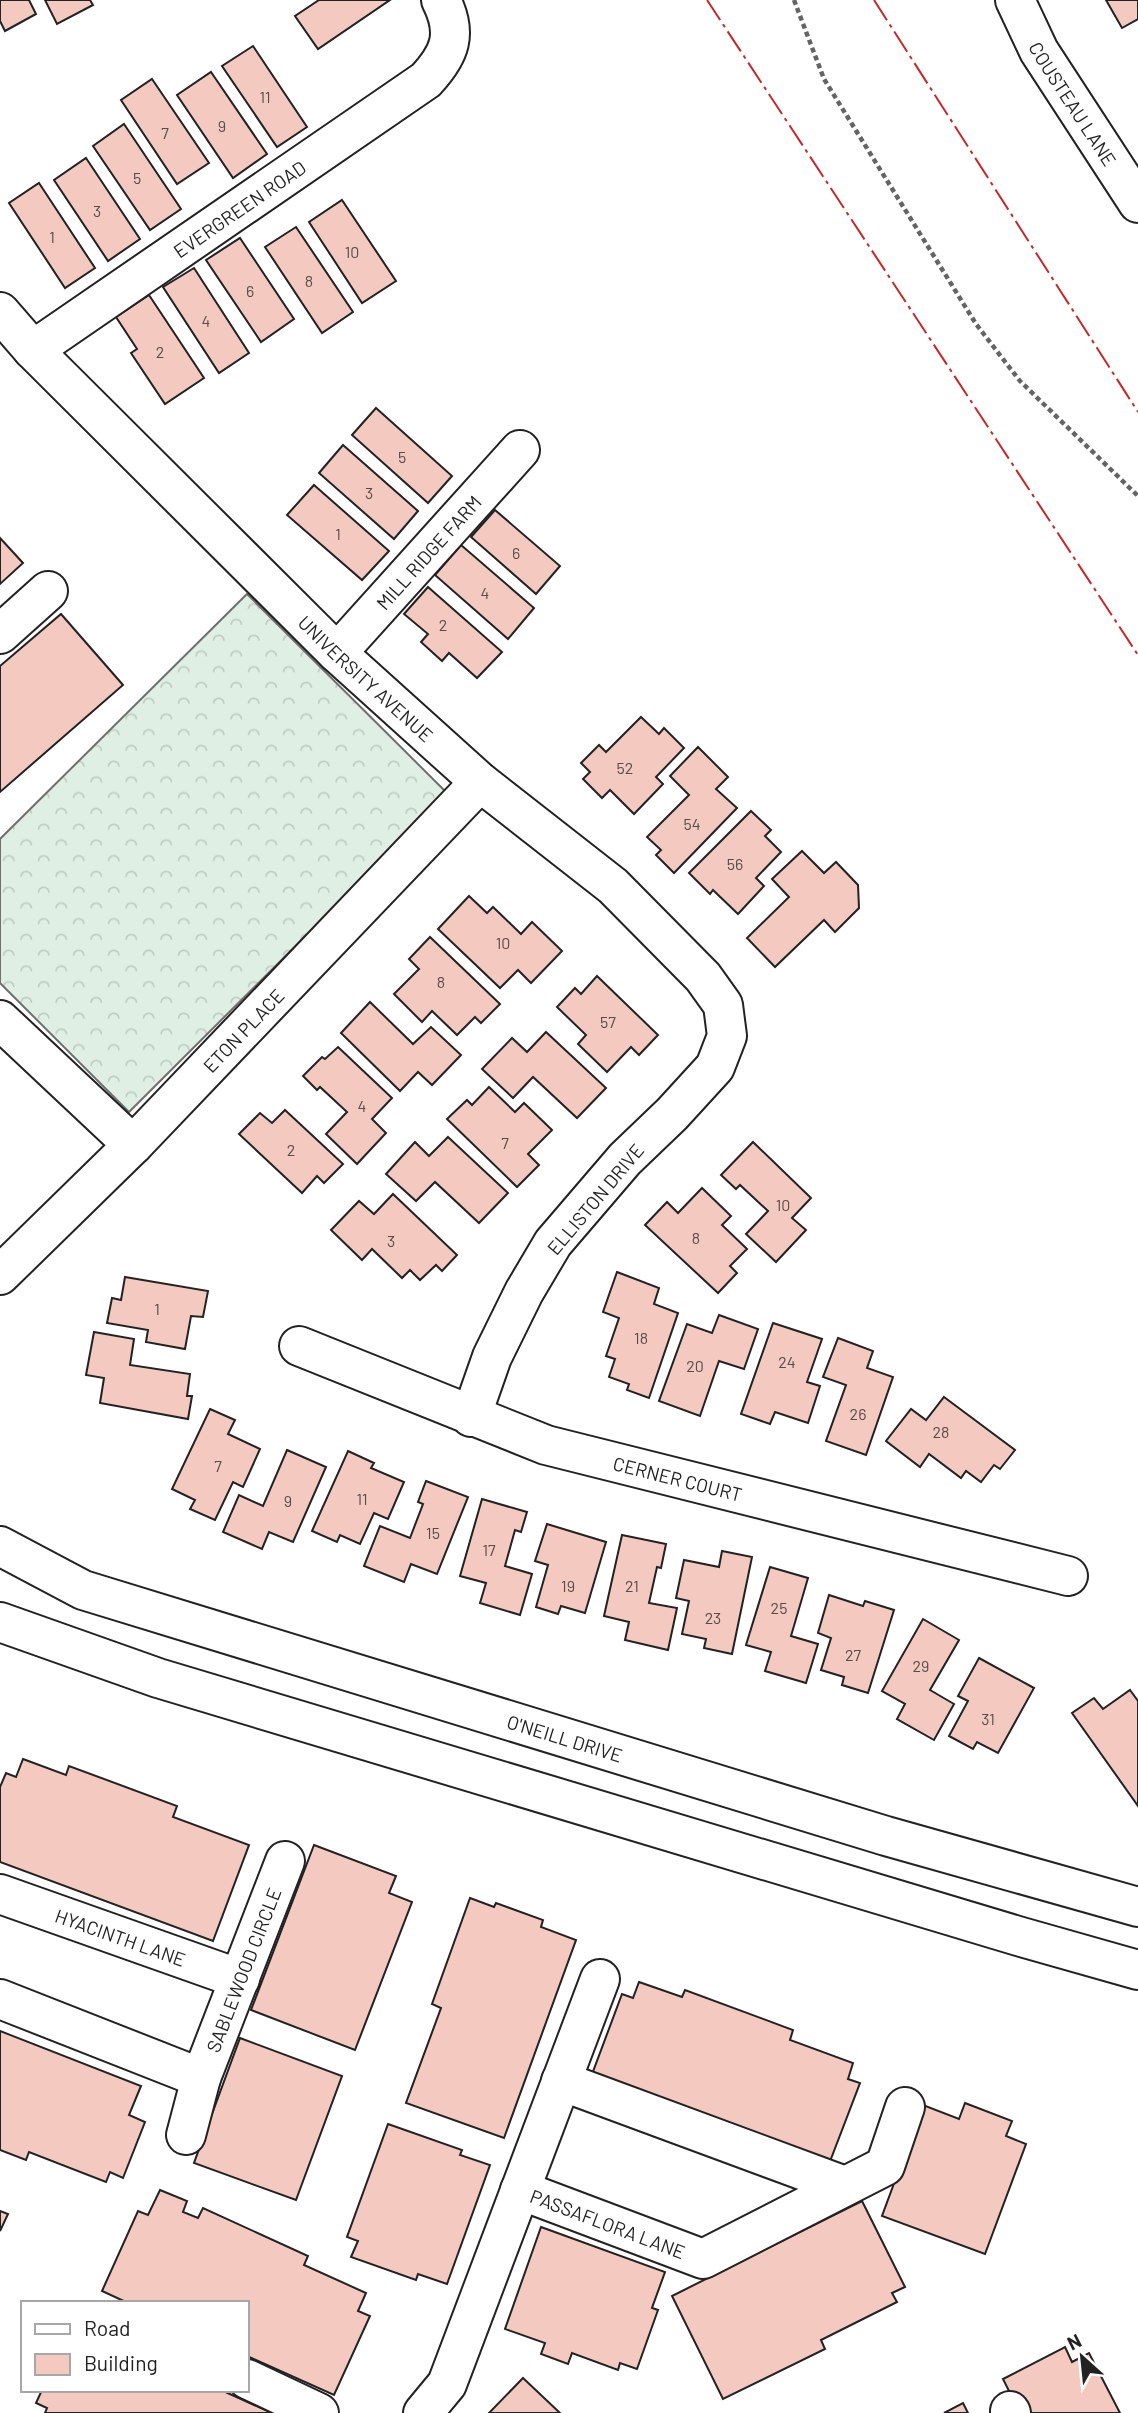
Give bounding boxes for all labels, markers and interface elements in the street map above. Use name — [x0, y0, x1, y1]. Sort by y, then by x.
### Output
street label: COUSTEAU LANE — [1025, 38, 1122, 170]
house number: 11 — [259, 87, 271, 106]
house number: 9 — [218, 116, 226, 135]
house number: 7 — [161, 123, 169, 142]
street label: EVERGREEN ROAD — [168, 155, 310, 262]
house number: 5 — [133, 168, 141, 187]
house number: 3 — [93, 201, 101, 220]
house number: 1 — [49, 227, 55, 246]
house number: 10 — [345, 242, 359, 261]
house number: 8 — [305, 271, 313, 290]
house number: 6 — [246, 281, 254, 300]
house number: 4 — [202, 311, 210, 330]
house number: 2 — [156, 342, 164, 361]
house number: 5 — [398, 447, 406, 466]
house number: 3 — [365, 483, 373, 502]
street label: MILL RIDGE FARM — [371, 490, 485, 614]
house number: 1 — [335, 524, 341, 543]
house number: 6 — [512, 543, 520, 562]
house number: 4 — [481, 583, 489, 602]
street label: UNIVERSITY AVENUE — [294, 610, 438, 746]
house number: 2 — [439, 615, 447, 634]
house number: 52 — [617, 758, 633, 777]
house number: 54 — [683, 814, 701, 833]
house number: 56 — [727, 854, 743, 873]
house number: 10 — [496, 933, 510, 952]
house number: 8 — [437, 972, 445, 991]
street label: ETON PLACE — [198, 983, 288, 1077]
house number: 57 — [600, 1012, 616, 1031]
house number: 4 — [358, 1096, 366, 1115]
house number: 7 — [501, 1133, 509, 1152]
street label: ELLISTON DRIVE — [542, 1139, 648, 1259]
house number: 2 — [287, 1140, 295, 1159]
house number: 10 — [776, 1195, 790, 1214]
house number: 8 — [692, 1228, 700, 1247]
house number: 3 — [387, 1231, 395, 1250]
house number: 1 — [154, 1299, 160, 1318]
house number: 18 — [634, 1328, 648, 1347]
house number: 24 — [778, 1352, 796, 1371]
house number: 20 — [686, 1356, 704, 1375]
house number: 26 — [850, 1404, 866, 1423]
house number: 28 — [933, 1422, 949, 1441]
street label: CERNER COURT — [611, 1451, 745, 1505]
house number: 7 — [214, 1456, 222, 1475]
house number: 11 — [356, 1489, 368, 1508]
house number: 9 — [284, 1491, 292, 1510]
house number: 15 — [426, 1523, 440, 1542]
house number: 17 — [482, 1540, 496, 1559]
house number: 19 — [561, 1576, 575, 1595]
house number: 21 — [625, 1576, 639, 1595]
house number: 25 — [771, 1598, 787, 1617]
house number: 23 — [705, 1608, 721, 1627]
house number: 27 — [845, 1645, 861, 1664]
house number: 29 — [913, 1656, 929, 1675]
street label: O'NEILL DRIVE — [504, 1709, 625, 1766]
house number: 31 — [981, 1709, 995, 1728]
street label: SABLEWOOD CIRCLE — [201, 1884, 285, 2055]
street label: HYACINTH LANE — [52, 1903, 189, 1970]
street label: PASSAFLORA LANE — [527, 2184, 689, 2263]
legend — [21, 2301, 248, 2392]
text: Road — [84, 2315, 130, 2340]
north arrow — [1047, 2322, 1117, 2392]
text: N — [1063, 2328, 1085, 2355]
text: Building — [84, 2350, 158, 2375]

